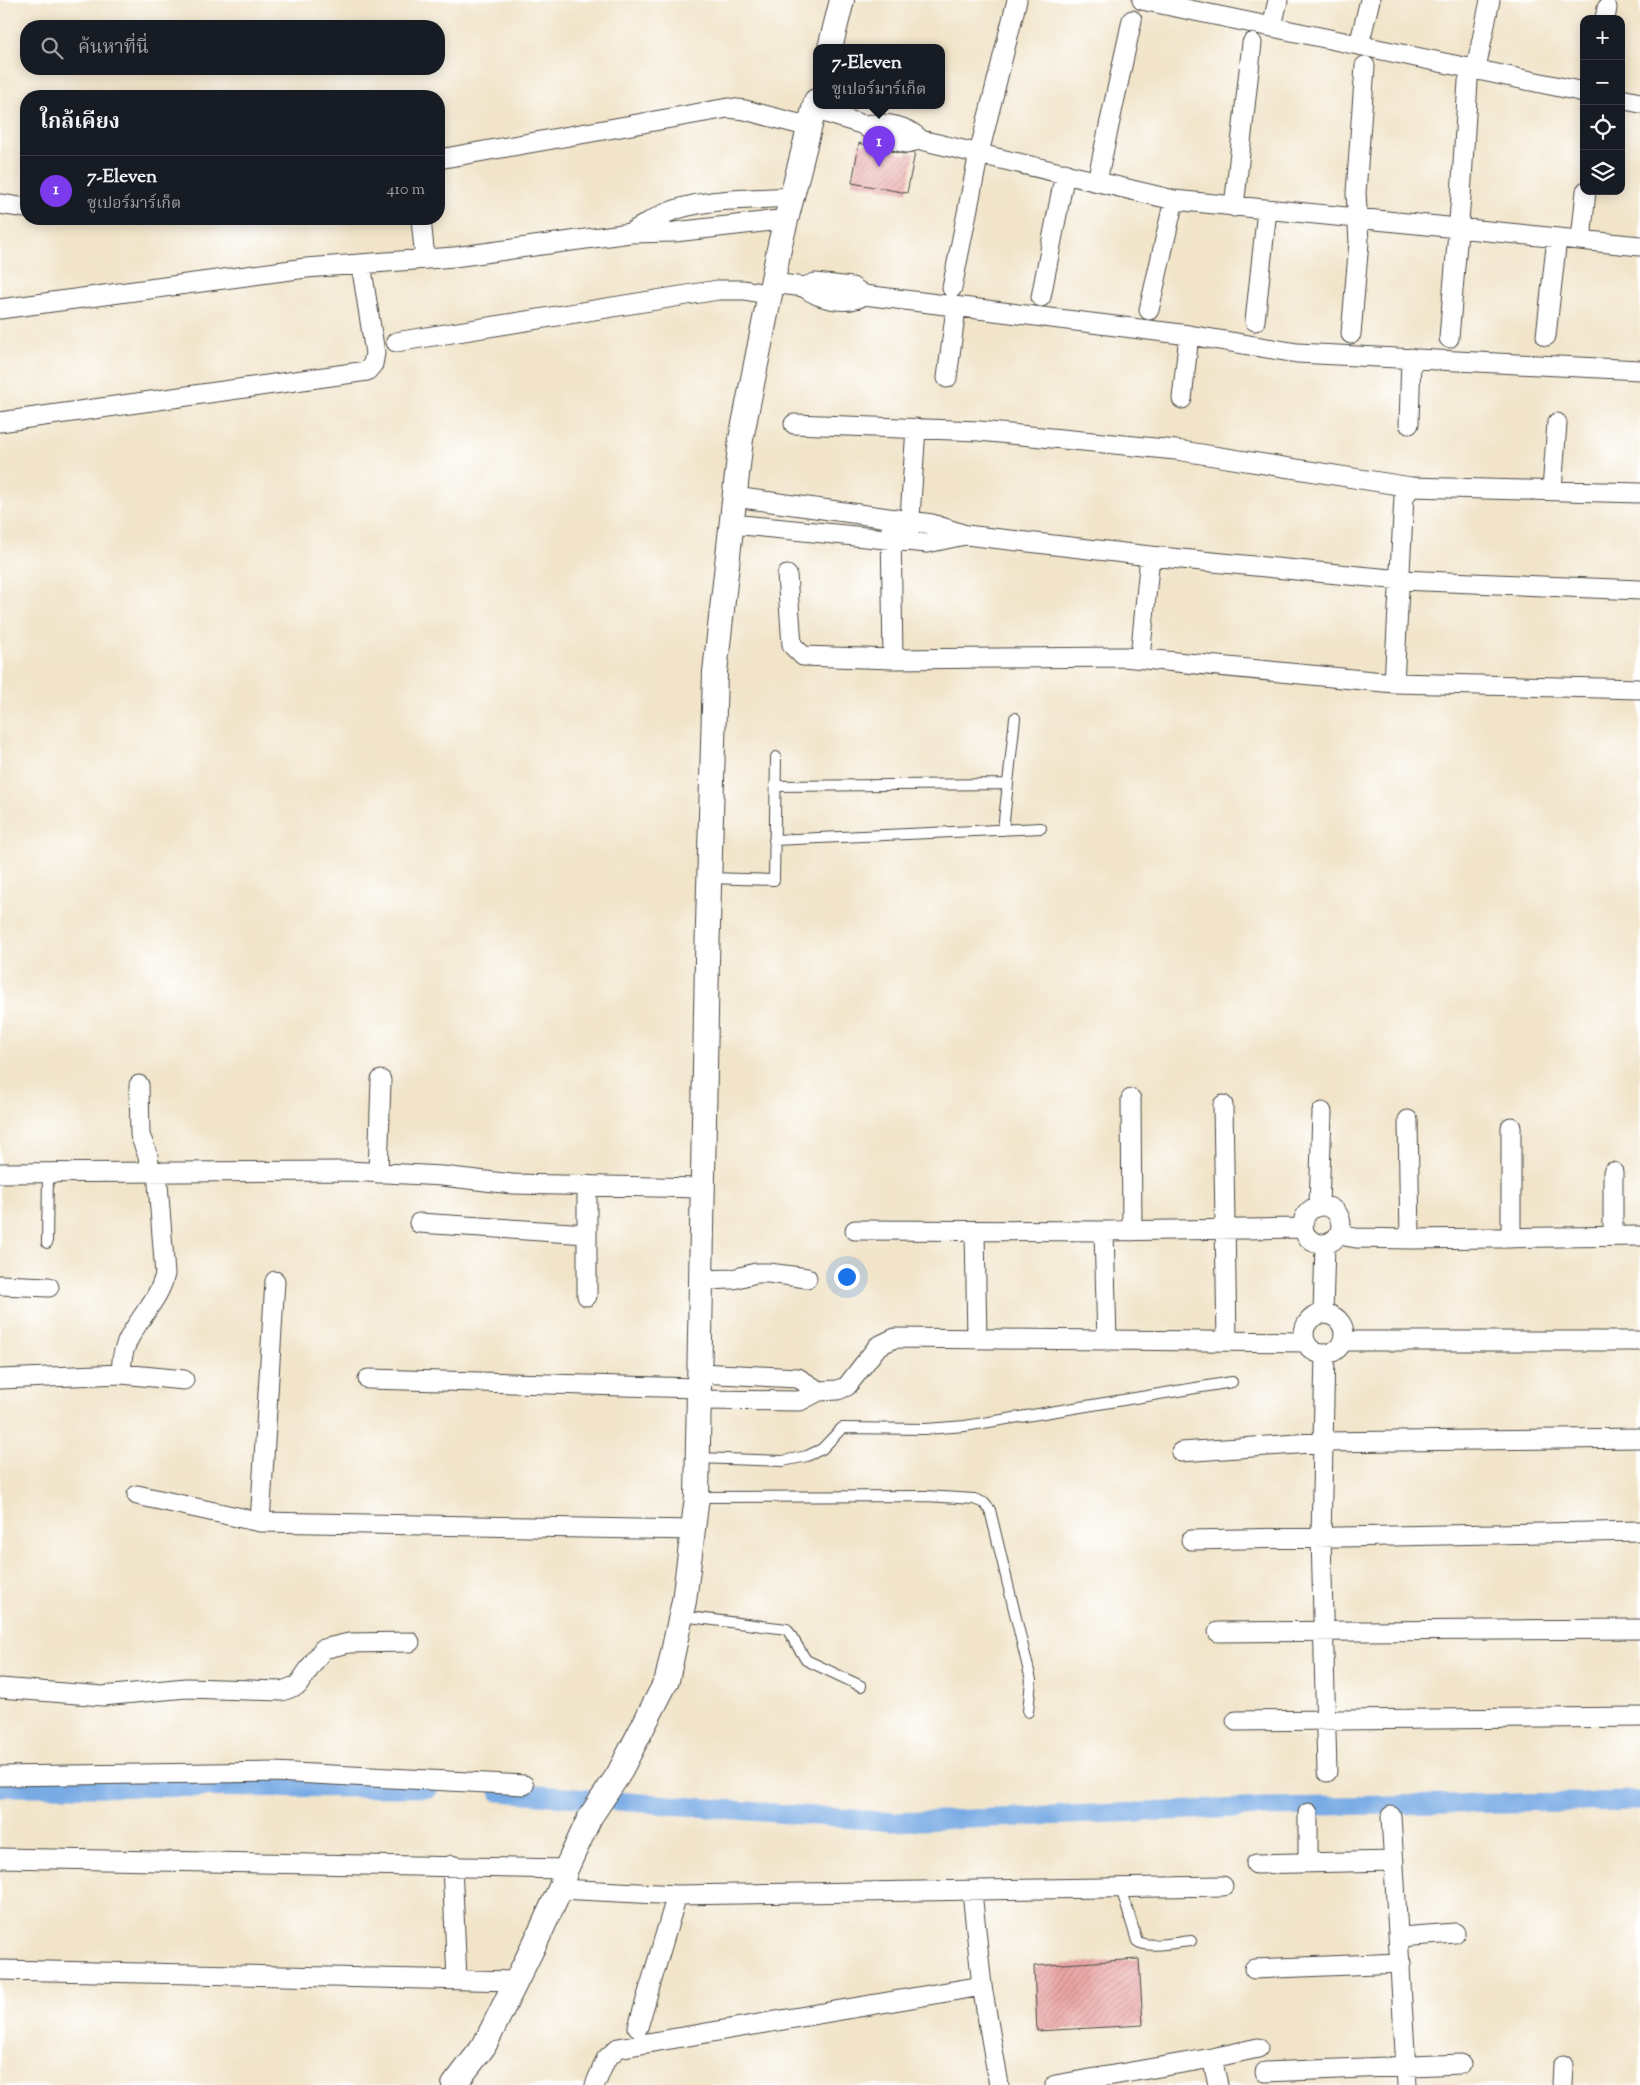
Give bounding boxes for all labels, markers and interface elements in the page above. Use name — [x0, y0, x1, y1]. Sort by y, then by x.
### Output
map controls — [1580, 15, 1625, 195]
button: + — [1580, 15, 1625, 60]
search box — [20, 20, 445, 75]
icon: search — [38, 34, 66, 62]
text: ค้นหาที่นี่ — [78, 35, 149, 62]
popup — [813, 44, 945, 109]
text: 7-Eleven — [832, 50, 902, 77]
button: − — [1580, 60, 1625, 105]
text: ซูเปอร์มาร์เก็ต — [832, 79, 926, 102]
button: locate — [1580, 105, 1625, 150]
text: ใกล้เคียง — [40, 108, 120, 138]
pin: 1 — [863, 126, 895, 167]
button: layers — [1580, 150, 1625, 195]
text: 7-Eleven — [87, 164, 157, 191]
text: 1 — [53, 179, 59, 202]
text: 410 m — [387, 179, 425, 202]
text: ซูเปอร์มาร์เก็ต — [87, 193, 181, 216]
your location — [834, 1264, 860, 1290]

